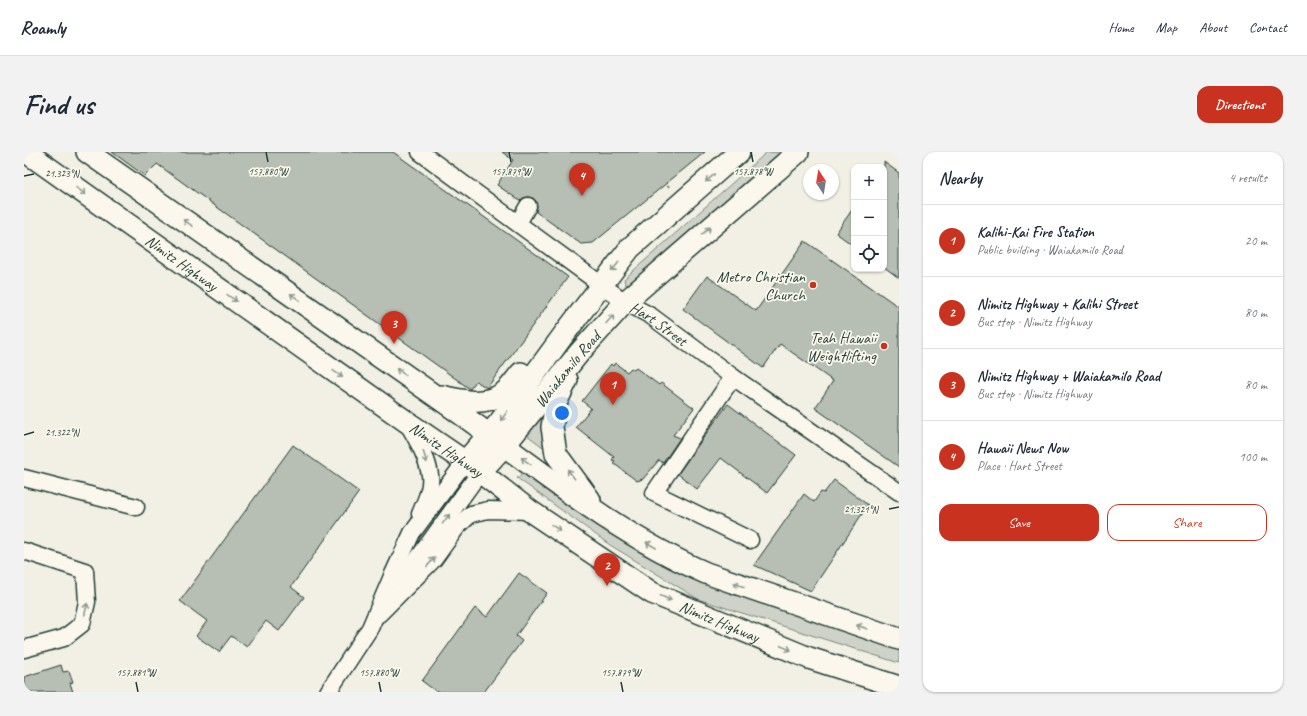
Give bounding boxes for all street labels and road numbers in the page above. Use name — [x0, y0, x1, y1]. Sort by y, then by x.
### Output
street label: Nimitz Highway — [141, 231, 223, 297]
street label: Hart Street — [626, 298, 692, 352]
street label: Waiakamilo Road — [530, 325, 607, 412]
street label: Nimitz Highway — [406, 418, 488, 483]
street label: Nimitz Highway — [676, 597, 763, 648]

